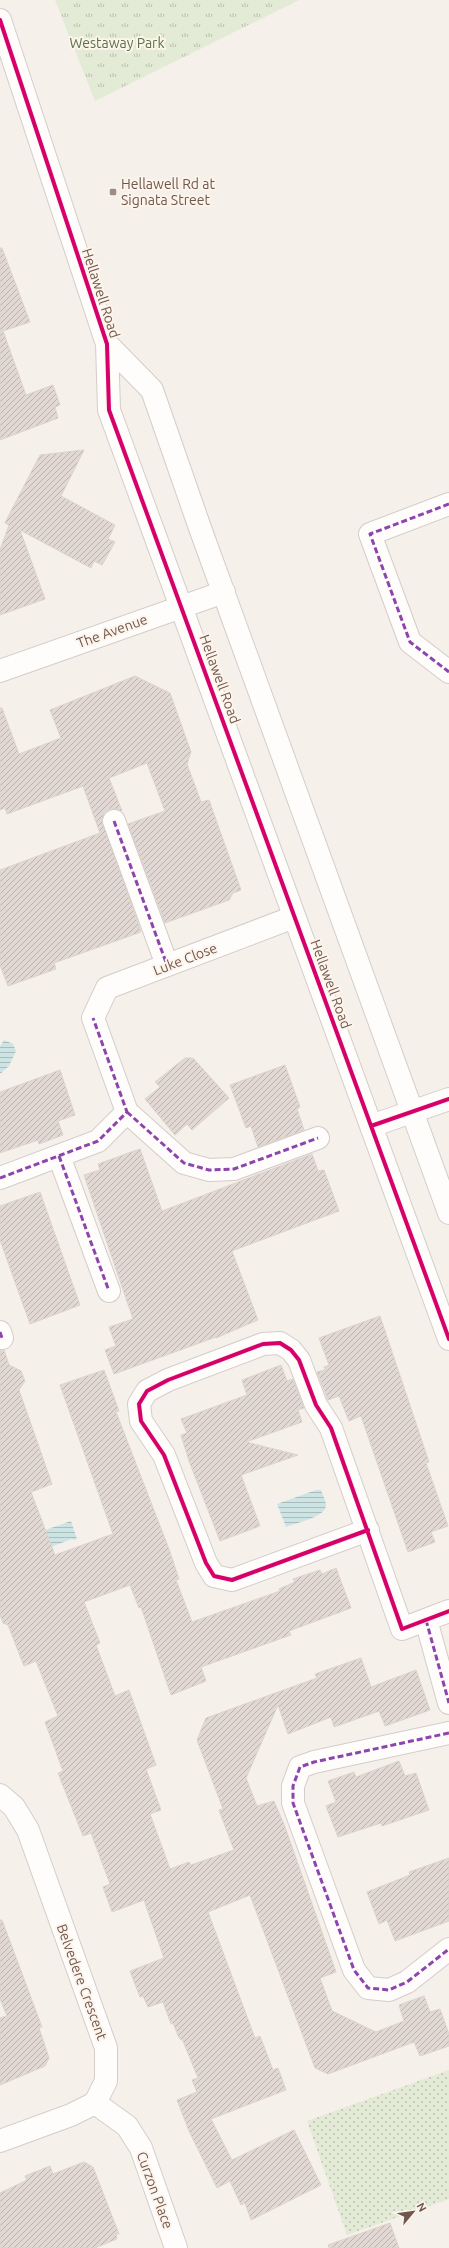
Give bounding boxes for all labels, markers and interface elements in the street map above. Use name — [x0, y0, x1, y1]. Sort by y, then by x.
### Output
park label: Westaway Park — [69, 35, 165, 51]
place label: Hellawell Rd at Signata Street — [121, 176, 215, 208]
marker: Hellawell Rd at Signata Street — [108, 187, 118, 197]
street label: Hellawell Road — [79, 246, 123, 340]
street label: The Avenue — [75, 611, 149, 651]
street label: Hellawell Road — [197, 632, 243, 726]
street label: Hellawell Road — [308, 937, 354, 1031]
street label: Luke Close — [151, 940, 219, 978]
street label: Belvedere Crescent — [54, 1922, 111, 2043]
street label: Curzon Place — [134, 2149, 176, 2231]
north arrow — [393, 2192, 433, 2232]
text: N — [415, 2201, 429, 2214]

